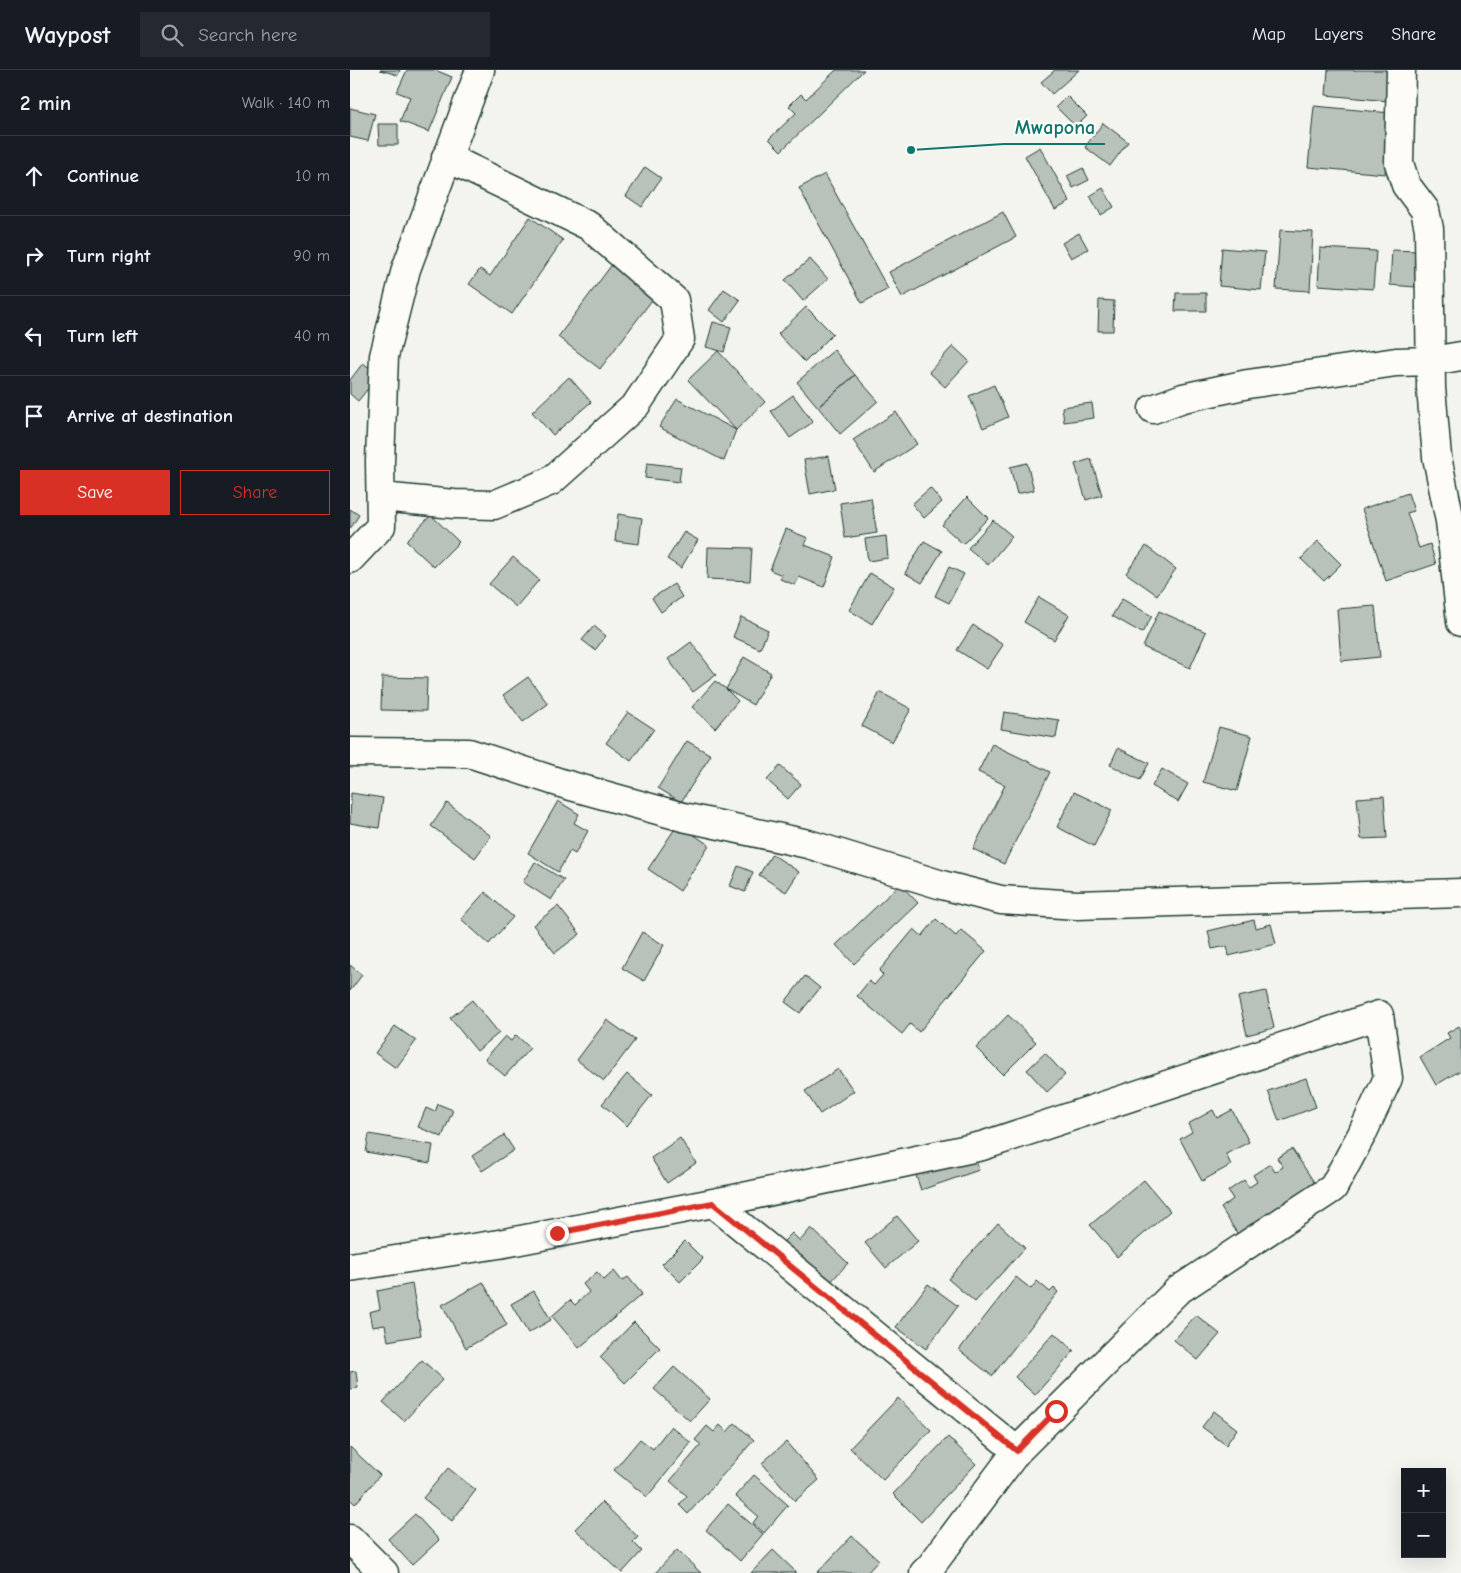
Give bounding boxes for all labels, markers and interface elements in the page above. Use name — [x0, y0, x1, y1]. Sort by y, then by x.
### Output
search box — [140, 12, 490, 57]
text: Waypost — [25, 21, 110, 49]
icon: search — [158, 21, 186, 49]
text: Search here — [198, 24, 297, 46]
text: Map — [1252, 24, 1286, 45]
text: Layers — [1314, 24, 1363, 45]
text: Share — [1391, 24, 1436, 45]
text: 2 min — [20, 91, 71, 115]
text: Walk · 140 m — [242, 94, 330, 112]
callout: Mwapona — [1004, 109, 1105, 144]
text: Mwapona — [1015, 116, 1095, 139]
icon: ahead — [20, 162, 48, 190]
text: Continue — [67, 165, 139, 187]
text: 10 m — [295, 167, 330, 185]
icon: right — [20, 242, 48, 270]
text: Turn right — [67, 245, 151, 267]
text: 90 m — [293, 247, 330, 265]
icon: left — [20, 322, 48, 350]
text: Turn left — [67, 325, 138, 347]
text: 40 m — [294, 327, 330, 345]
icon: arrive — [20, 402, 48, 430]
text: Arrive at destination — [67, 405, 233, 427]
button: Save — [20, 470, 170, 515]
button: Share — [180, 470, 330, 515]
route end — [546, 1222, 569, 1245]
route start — [1045, 1400, 1068, 1423]
map controls — [1401, 1468, 1446, 1558]
button: + — [1401, 1468, 1446, 1513]
button: − — [1401, 1513, 1446, 1558]

